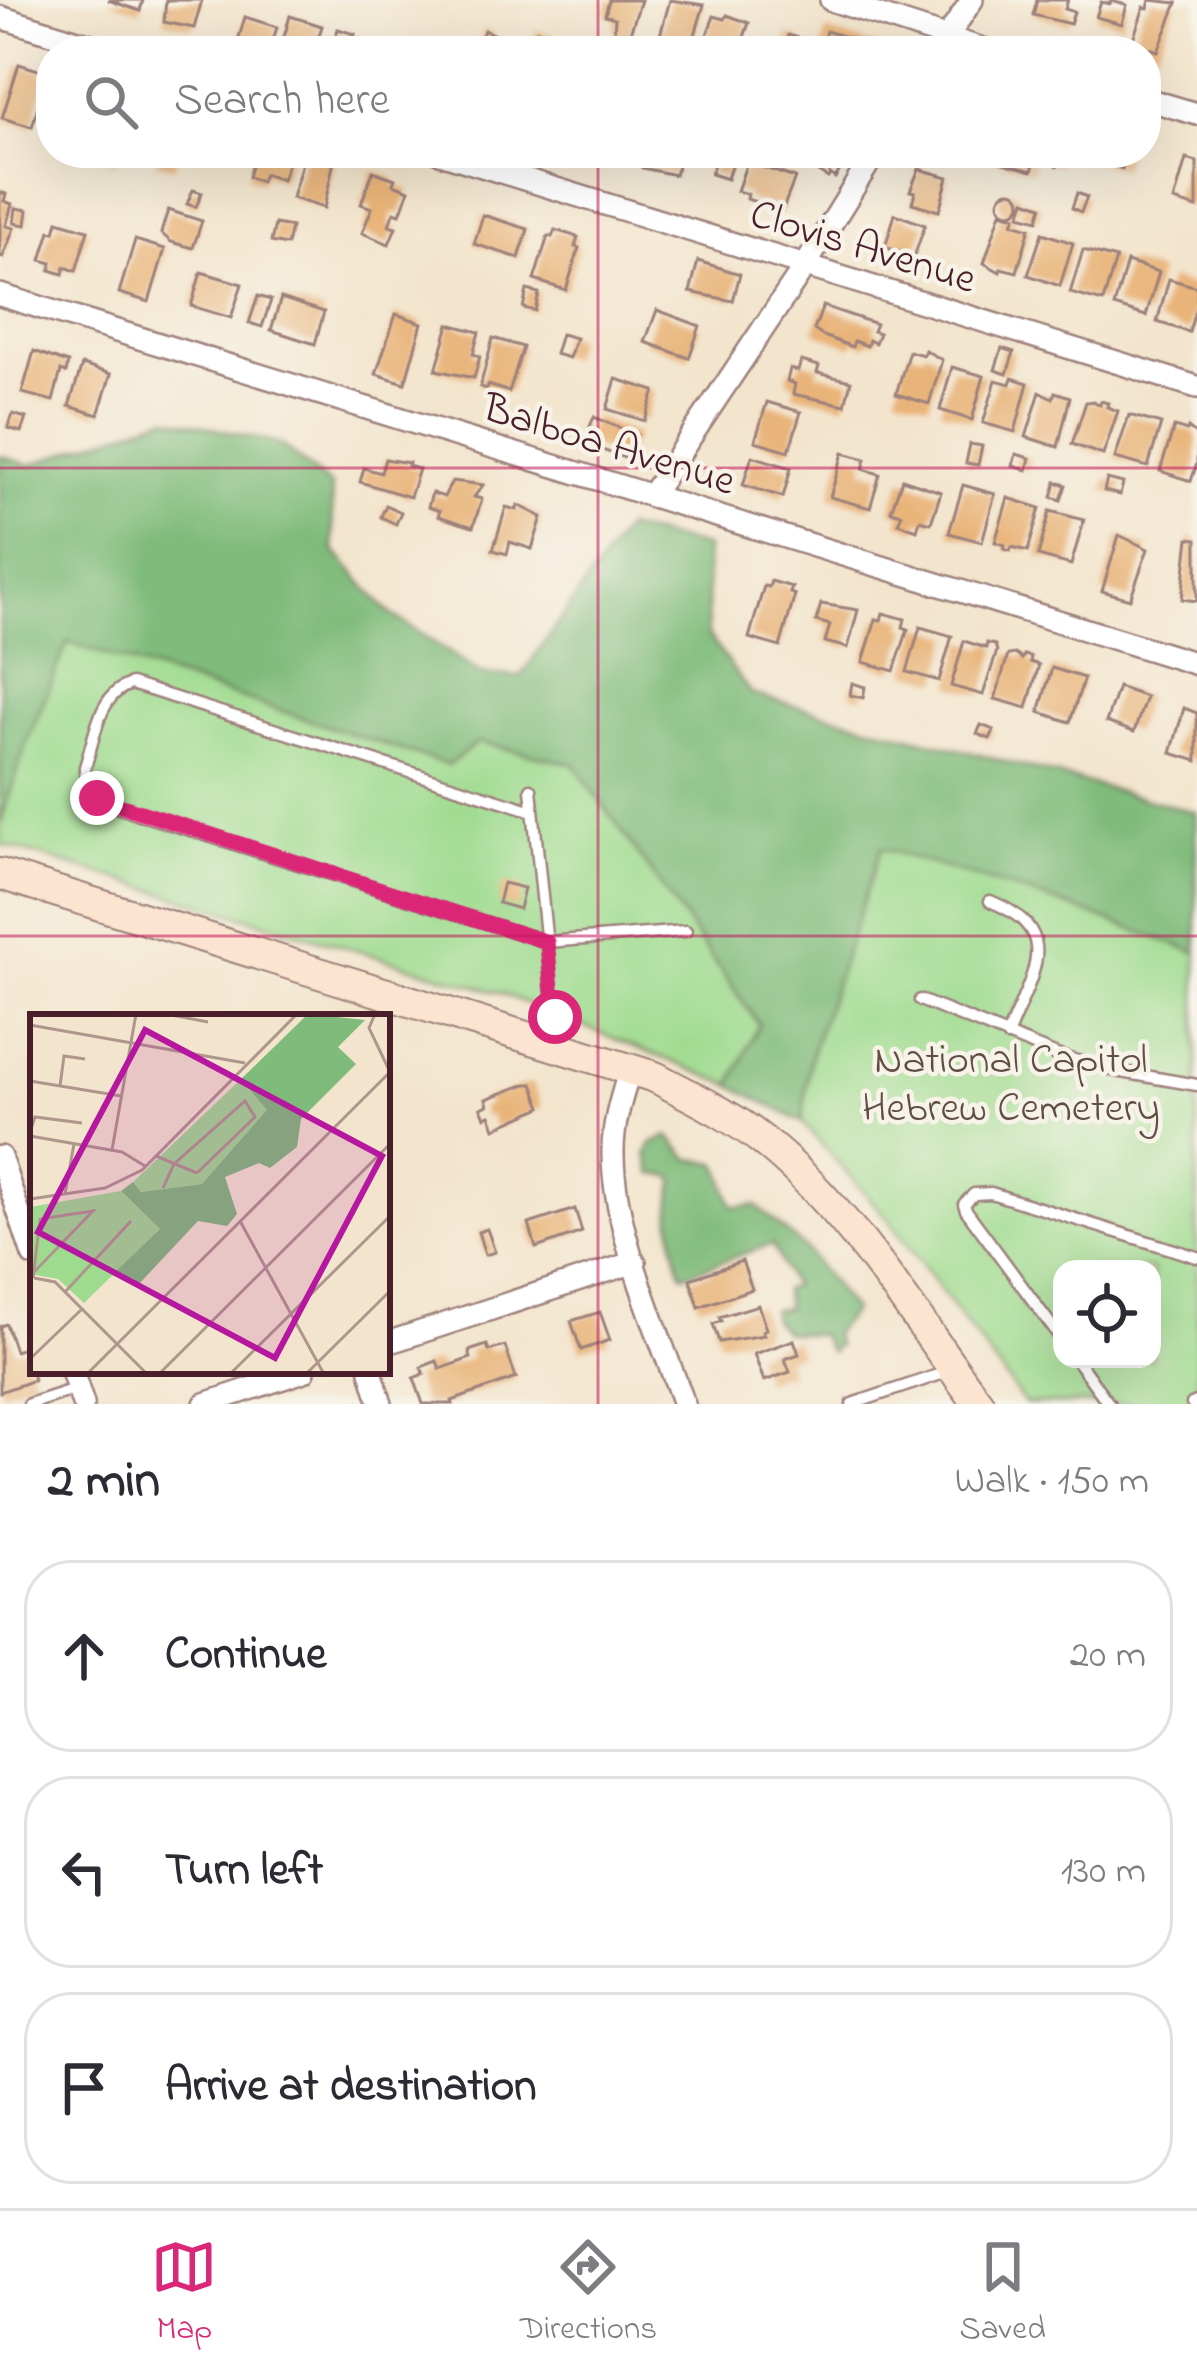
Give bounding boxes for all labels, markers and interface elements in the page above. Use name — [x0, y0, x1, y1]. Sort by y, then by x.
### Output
search box — [36, 36, 1161, 168]
icon: search — [78, 69, 144, 135]
text: Search here — [174, 69, 390, 135]
street label: Clovis Avenue — [742, 185, 983, 312]
street label: Balboa Avenue — [474, 379, 742, 514]
route end — [70, 771, 124, 825]
route start — [528, 990, 582, 1044]
inset map — [30, 1014, 390, 1374]
park label: National Capitol Hebrew Cemetery — [862, 1031, 1160, 1140]
map controls — [1053, 1260, 1161, 1368]
button: locate — [1053, 1260, 1161, 1368]
text: 2 min — [48, 1445, 160, 1520]
text: Walk · 150 m — [955, 1454, 1149, 1511]
icon: ahead — [51, 1623, 117, 1689]
text: Continue — [165, 1623, 326, 1689]
text: 20 m — [1070, 1628, 1146, 1685]
icon: left — [51, 1839, 117, 1905]
text: Turn left — [165, 1839, 323, 1905]
text: 130 m — [1061, 1844, 1146, 1901]
icon: arrive — [51, 2055, 117, 2121]
text: Arrive at destination — [165, 2055, 536, 2121]
tab: Map — [151, 2234, 217, 2354]
tab: Directions — [520, 2234, 657, 2354]
tab: Saved — [960, 2234, 1046, 2354]

